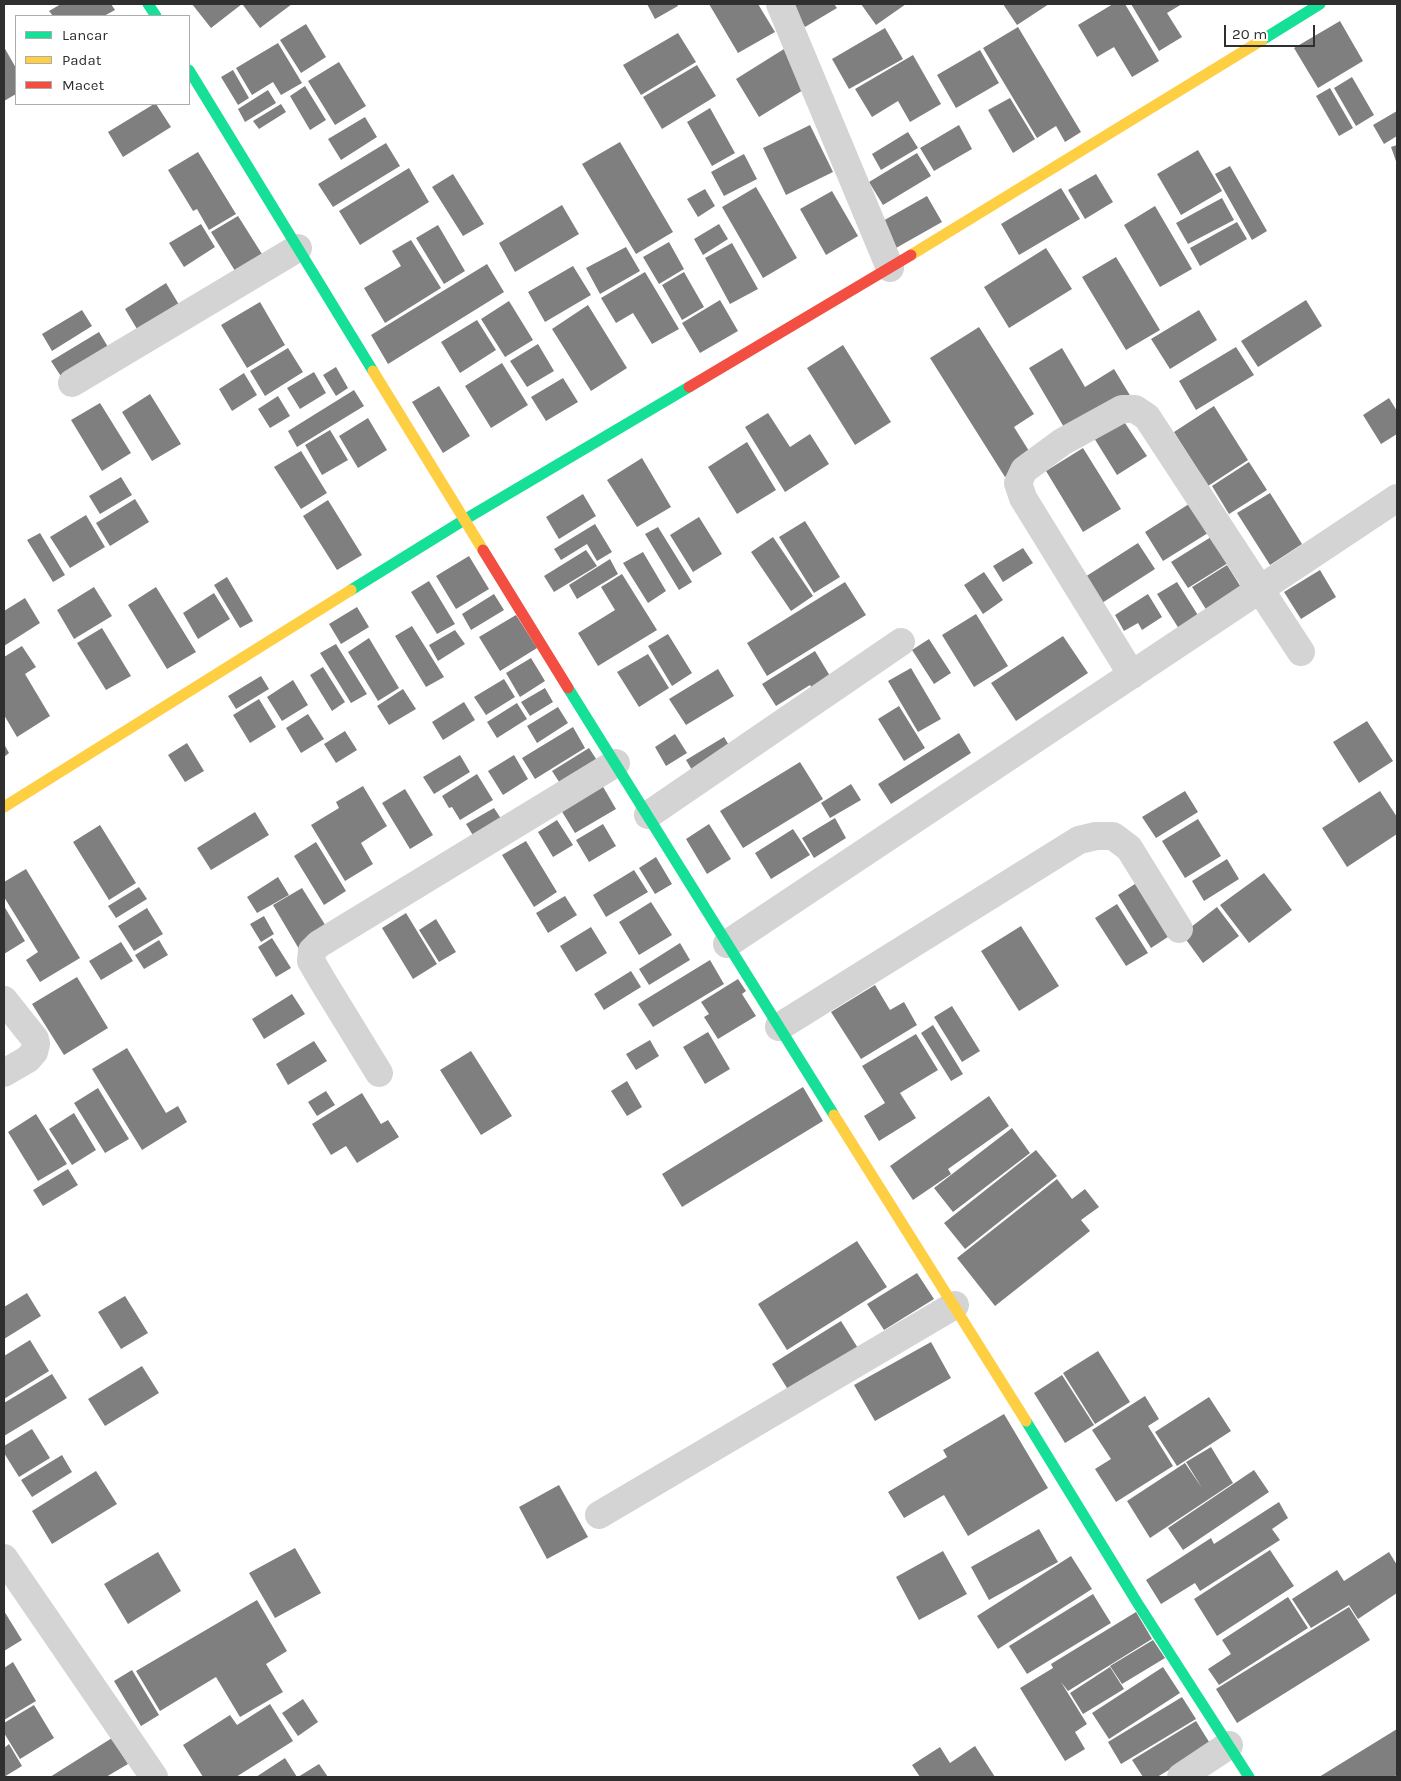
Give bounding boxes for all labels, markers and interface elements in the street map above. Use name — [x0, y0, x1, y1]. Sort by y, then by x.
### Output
legend — [15, 15, 190, 105]
scale bar — [1226, 15, 1317, 47]
text: 20 m — [1232, 25, 1267, 43]
text: Lancar — [62, 26, 108, 44]
text: Padat — [62, 51, 101, 69]
text: Macet — [62, 76, 104, 94]

